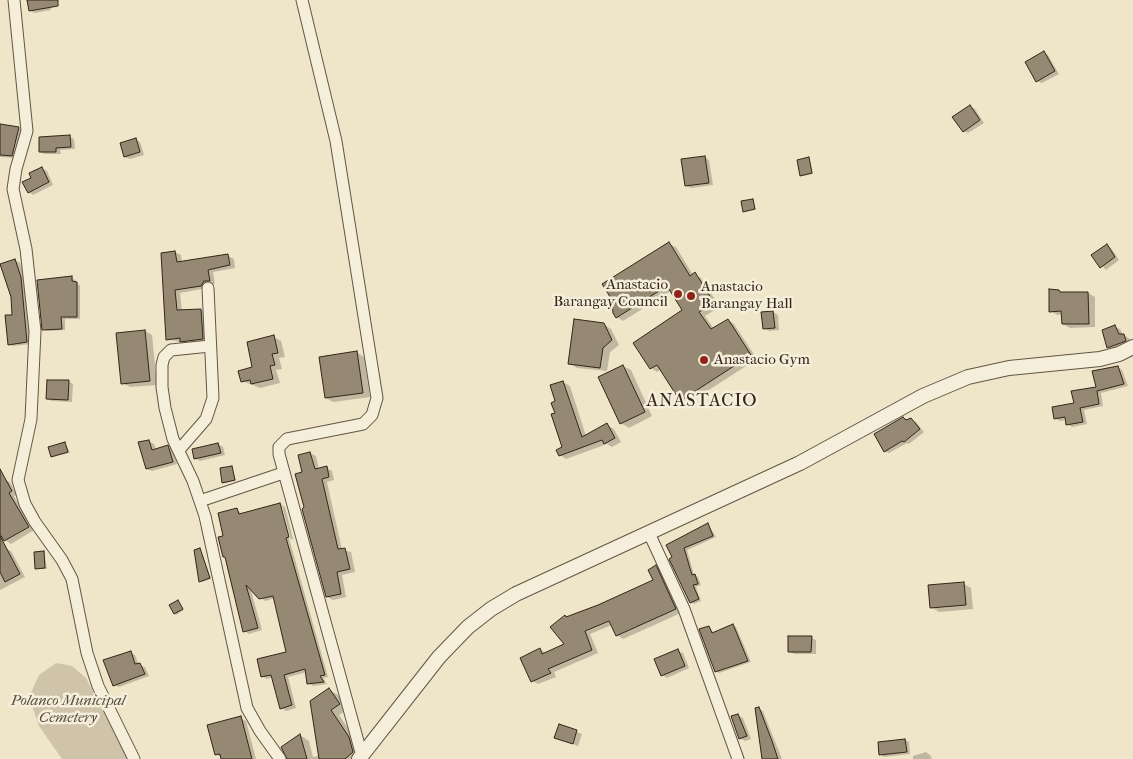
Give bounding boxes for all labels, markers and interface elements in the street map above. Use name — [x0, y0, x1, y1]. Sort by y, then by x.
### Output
place label: Anastacio Barangay Council — [553, 276, 668, 311]
place label: Anastacio Barangay Hall — [701, 278, 793, 313]
marker: Anastacio Barangay Council — [672, 288, 684, 300]
marker: Anastacio Barangay Hall — [685, 290, 697, 302]
place label: Anastacio Gym — [714, 351, 810, 369]
marker: Anastacio Gym — [698, 354, 710, 366]
district label: ANASTACIO — [645, 391, 759, 413]
park label: Polanco Municipal Cemetery — [11, 692, 125, 727]

